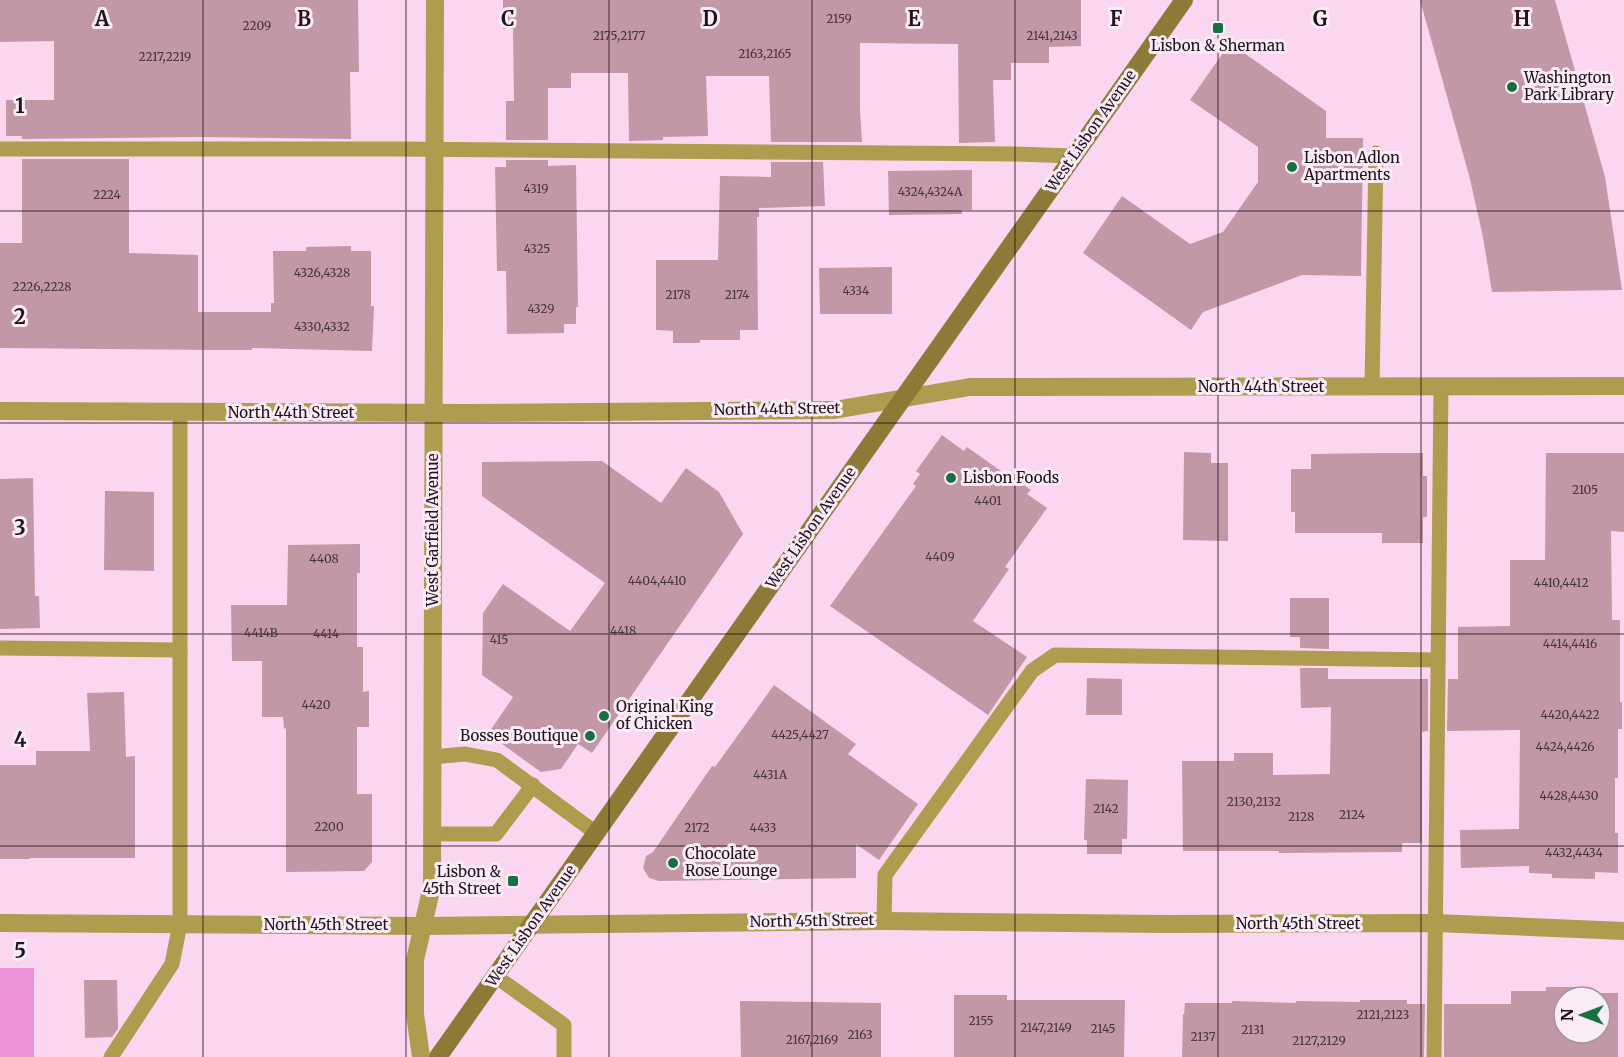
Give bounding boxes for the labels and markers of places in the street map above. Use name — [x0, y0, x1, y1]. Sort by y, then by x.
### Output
marker: Lisbon & Sherman — [1211, 21, 1225, 35]
place label: Lisbon & Sherman — [1151, 36, 1285, 55]
place label: Washington Park Library — [1523, 68, 1614, 104]
marker: Washington Park Library — [1505, 80, 1519, 94]
place label: Lisbon Adlon Apartments — [1303, 148, 1400, 184]
marker: Lisbon Adlon Apartments — [1285, 160, 1299, 174]
place label: Lisbon Foods — [963, 468, 1059, 487]
marker: Lisbon Foods — [944, 471, 958, 485]
place label: Original King of Chicken — [616, 697, 713, 733]
marker: Original King of Chicken — [597, 709, 611, 723]
place label: Bosses Boutique — [460, 726, 578, 745]
marker: Bosses Boutique — [583, 729, 597, 743]
place label: Chocolate Rose Lounge — [685, 844, 777, 880]
marker: Chocolate Rose Lounge — [666, 856, 680, 870]
place label: Lisbon & 45th Street — [423, 862, 502, 898]
marker: Lisbon & 45th Street — [506, 874, 520, 888]

